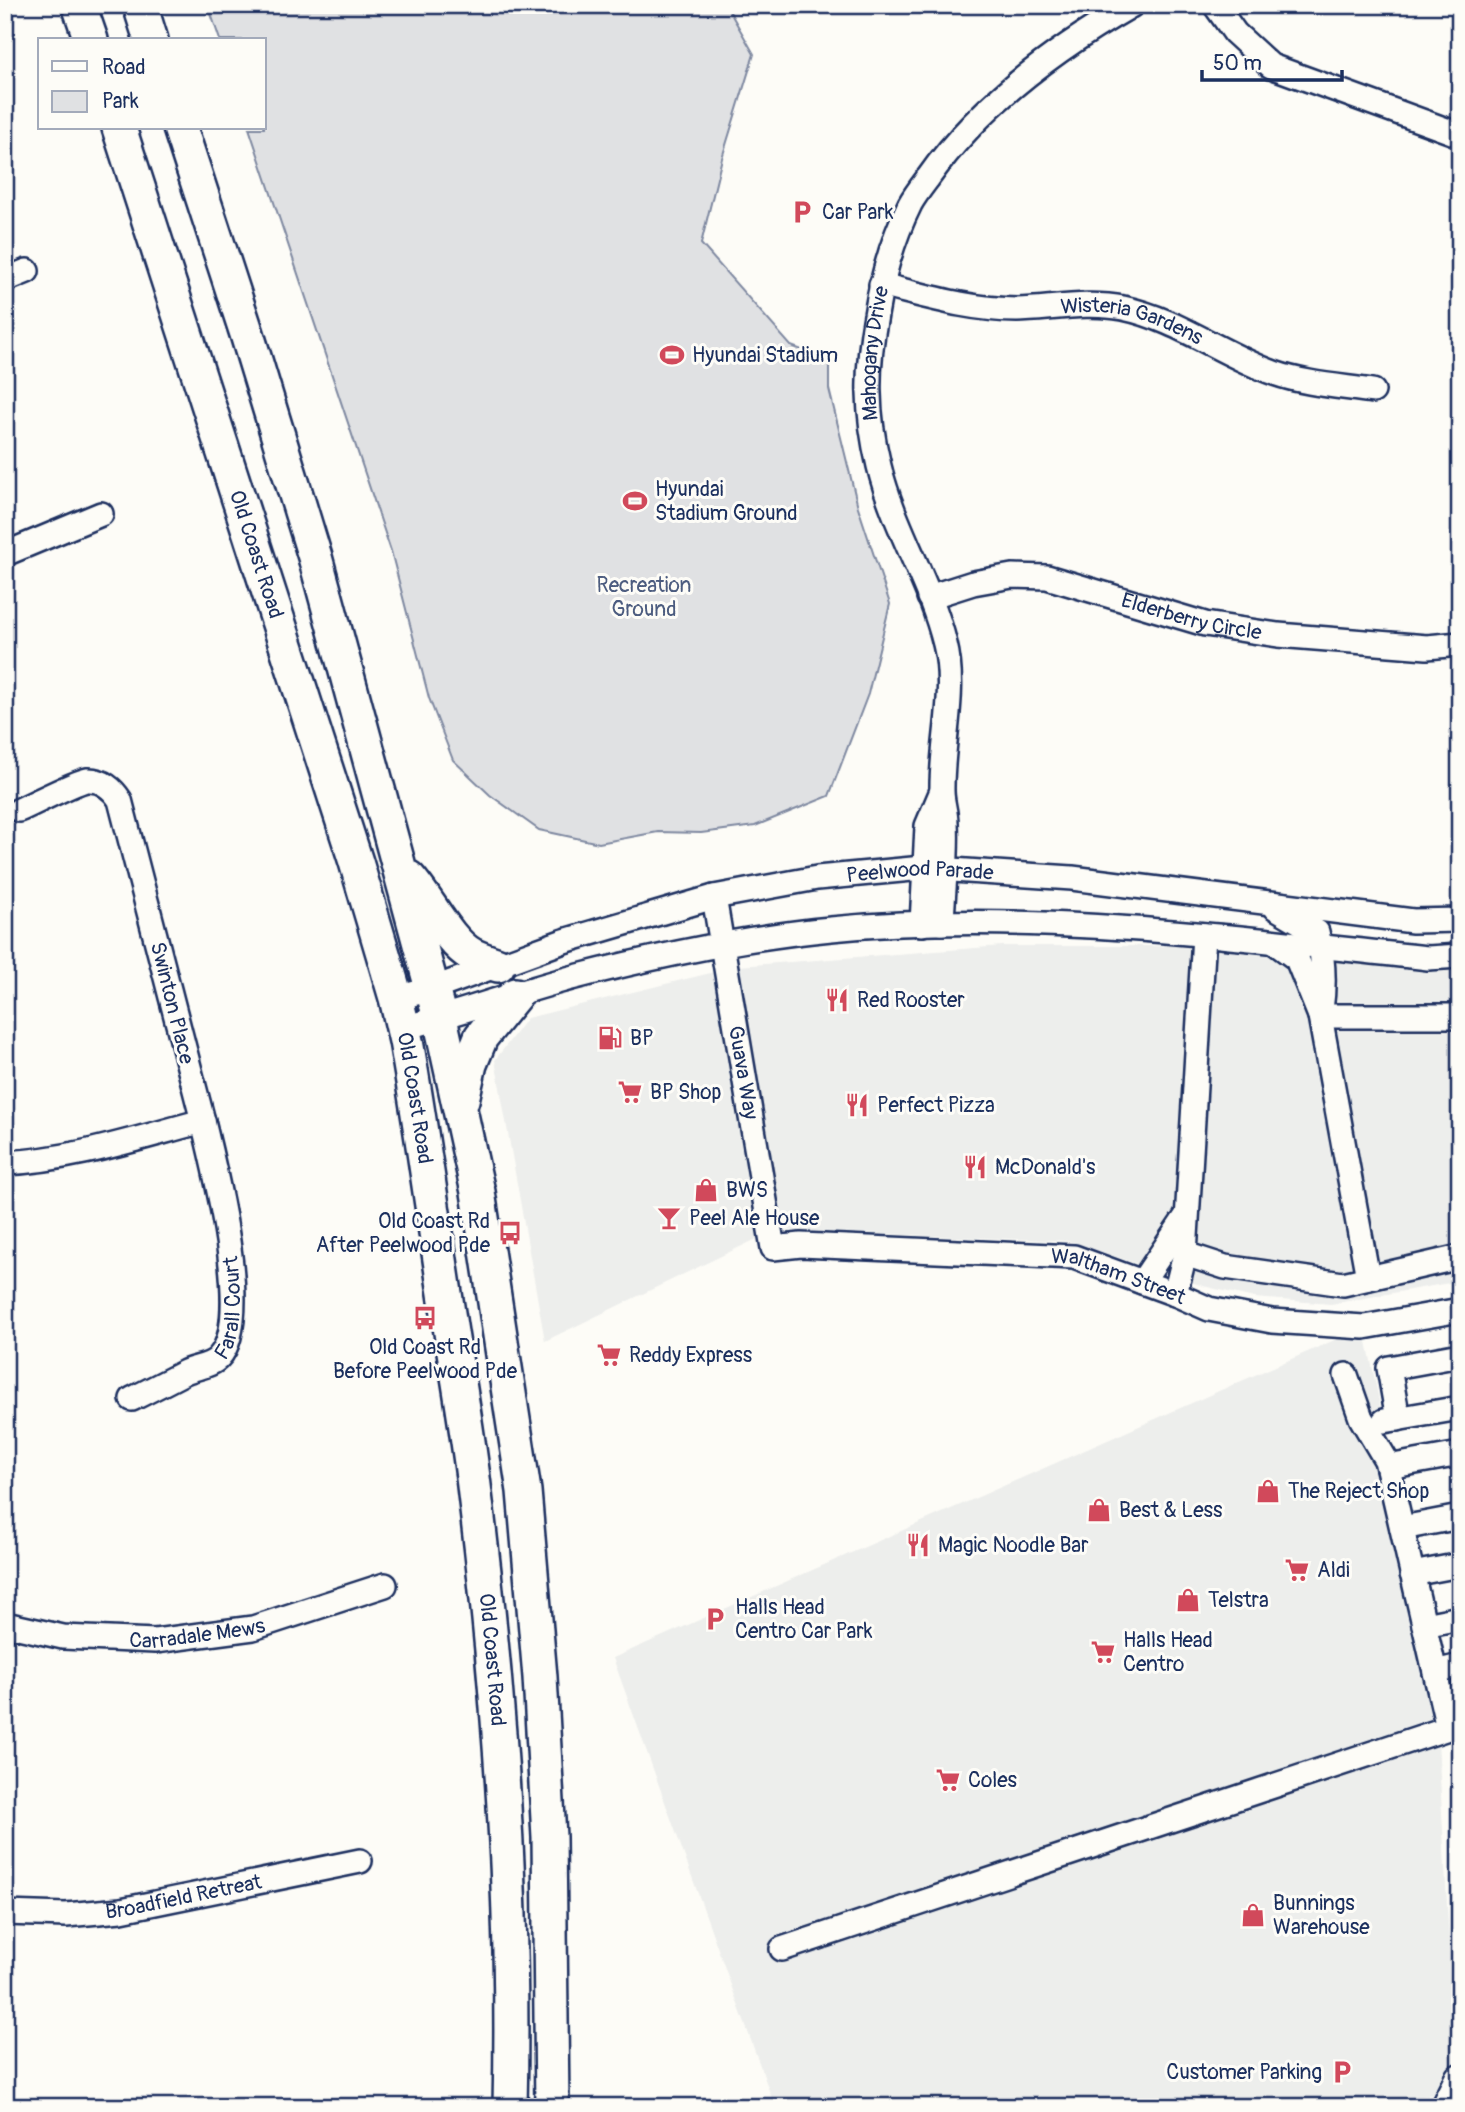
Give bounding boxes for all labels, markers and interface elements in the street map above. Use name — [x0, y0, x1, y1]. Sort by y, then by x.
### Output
legend — [38, 38, 266, 130]
scale bar — [1202, 38, 1342, 82]
text: 50 m — [1213, 50, 1262, 77]
text: Road — [102, 54, 146, 81]
text: Park — [102, 88, 139, 115]
parking icon: Car Park — [788, 198, 816, 226]
place label: Car Park — [822, 199, 894, 226]
street label: Mahogany Drive — [855, 283, 895, 422]
street label: Wisteria Gardens — [1059, 292, 1208, 351]
sports icon: Hyundai Stadium — [658, 341, 686, 369]
place label: Hyundai Stadium — [692, 342, 838, 369]
place label: Hyundai Stadium Ground — [655, 476, 798, 527]
street label: Old Coast Road — [223, 487, 290, 622]
sports icon: Hyundai Stadium Ground — [621, 487, 649, 515]
park label: Recreation Ground — [597, 572, 691, 623]
street label: Elderberry Circle — [1118, 586, 1264, 646]
street label: Peelwood Parade — [845, 854, 995, 889]
street label: Swinton Place — [144, 939, 200, 1068]
restaurant icon: Red Rooster — [823, 986, 851, 1014]
place label: Red Rooster — [857, 987, 965, 1014]
fuel station icon: BP — [596, 1024, 624, 1052]
street label: Guava Way — [722, 1024, 765, 1122]
place label: BP — [630, 1025, 653, 1052]
street label: Old Coast Road — [391, 1029, 439, 1166]
supermarket icon: BP Shop — [616, 1078, 644, 1106]
place label: BP Shop — [650, 1079, 722, 1106]
restaurant icon: Perfect Pizza — [843, 1091, 871, 1119]
place label: Perfect Pizza — [877, 1092, 995, 1119]
restaurant icon: McDonald's — [961, 1153, 989, 1181]
place label: McDonald's — [995, 1154, 1096, 1181]
shop icon: BWS — [692, 1176, 720, 1204]
place label: BWS — [726, 1177, 768, 1204]
bar icon: Peel Ale House — [655, 1204, 683, 1232]
place label: Peel Ale House — [689, 1205, 820, 1232]
place label: Old Coast Rd After Peelwood Pde — [316, 1208, 491, 1259]
bus stop icon: Old Coast Rd After Peelwood Pde — [496, 1219, 524, 1247]
street label: Waltham Street — [1051, 1243, 1191, 1311]
street label: Farall Court — [208, 1254, 247, 1365]
bus stop icon: Old Coast Rd Before Peelwood Pde — [411, 1304, 439, 1332]
place label: Old Coast Rd Before Peelwood Pde — [333, 1334, 518, 1385]
supermarket icon: Reddy Express — [595, 1341, 623, 1369]
place label: Reddy Express — [629, 1342, 753, 1369]
shop icon: The Reject Shop — [1254, 1477, 1282, 1505]
place label: The Reject Shop — [1288, 1478, 1429, 1505]
shop icon: Best & Less — [1085, 1496, 1113, 1524]
place label: Best & Less — [1119, 1497, 1223, 1524]
restaurant icon: Magic Noodle Bar — [904, 1531, 932, 1559]
place label: Magic Noodle Bar — [938, 1532, 1089, 1559]
supermarket icon: Aldi — [1283, 1556, 1311, 1584]
place label: Aldi — [1317, 1557, 1350, 1584]
shop icon: Telstra — [1174, 1586, 1202, 1614]
place label: Telstra — [1208, 1587, 1269, 1614]
street label: Old Coast Road — [473, 1592, 512, 1727]
place label: Halls Head Centro Car Park — [735, 1594, 873, 1645]
parking icon: Halls Head Centro Car Park — [701, 1605, 729, 1633]
street label: Carradale Mews — [129, 1611, 269, 1655]
place label: Halls Head Centro — [1123, 1627, 1213, 1678]
supermarket icon: Halls Head Centro — [1089, 1638, 1117, 1666]
supermarket icon: Coles — [934, 1766, 962, 1794]
place label: Coles — [968, 1767, 1018, 1794]
street label: Broadfield Retreat — [104, 1868, 264, 1925]
place label: Bunnings Warehouse — [1273, 1890, 1370, 1941]
shop icon: Bunnings Warehouse — [1239, 1901, 1267, 1929]
parking icon: Customer Parking — [1328, 2058, 1356, 2086]
place label: Customer Parking — [1166, 2059, 1322, 2086]

